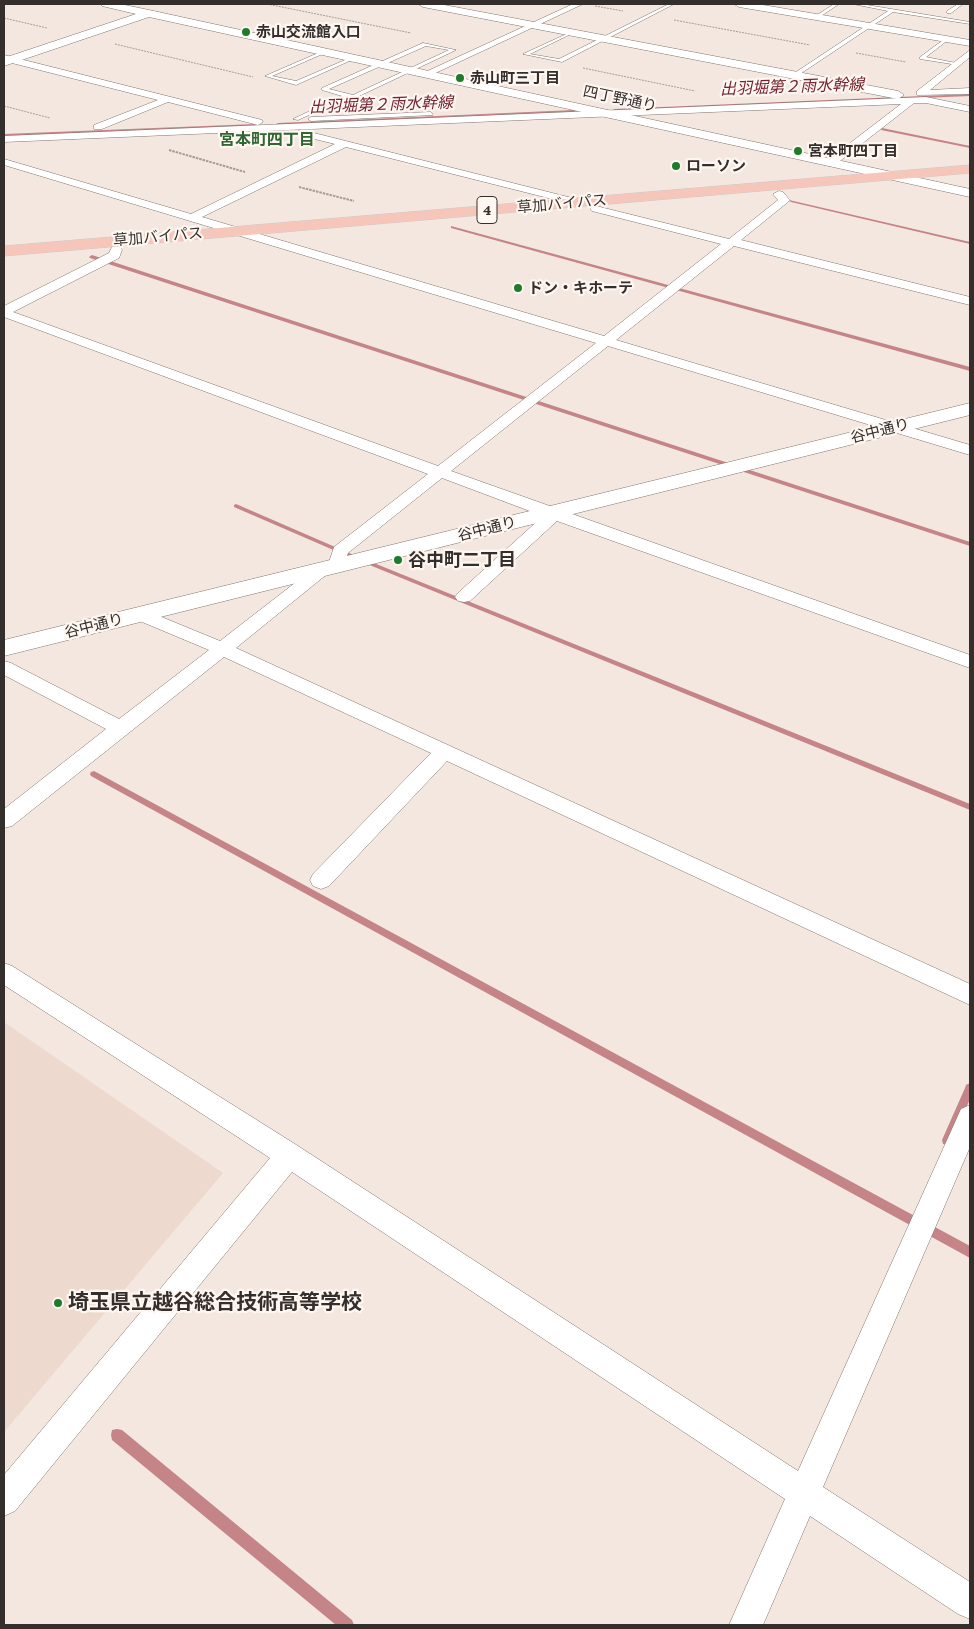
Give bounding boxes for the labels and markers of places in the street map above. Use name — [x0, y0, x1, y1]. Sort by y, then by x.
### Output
place label: 赤山交流館入口 — [256, 23, 361, 41]
marker: 赤山交流館入口 — [240, 26, 252, 38]
place label: 赤山町三丁目 — [470, 69, 560, 87]
marker: 赤山町三丁目 — [454, 72, 466, 84]
place label: 宮本町四丁目 — [808, 142, 898, 160]
marker: 宮本町四丁目 — [792, 145, 804, 157]
place label: ローソン — [686, 157, 746, 175]
marker: ローソン — [670, 160, 682, 172]
place label: ドン・キホーテ — [528, 279, 633, 297]
marker: ドン・キホーテ — [512, 282, 524, 294]
place label: 谷中町二丁目 — [408, 549, 516, 571]
marker: 谷中町二丁目 — [392, 554, 404, 566]
place label: 埼玉県立越谷総合技術高等学校 — [68, 1290, 362, 1316]
marker: 埼玉県立越谷総合技術高等学校 — [52, 1297, 64, 1309]

